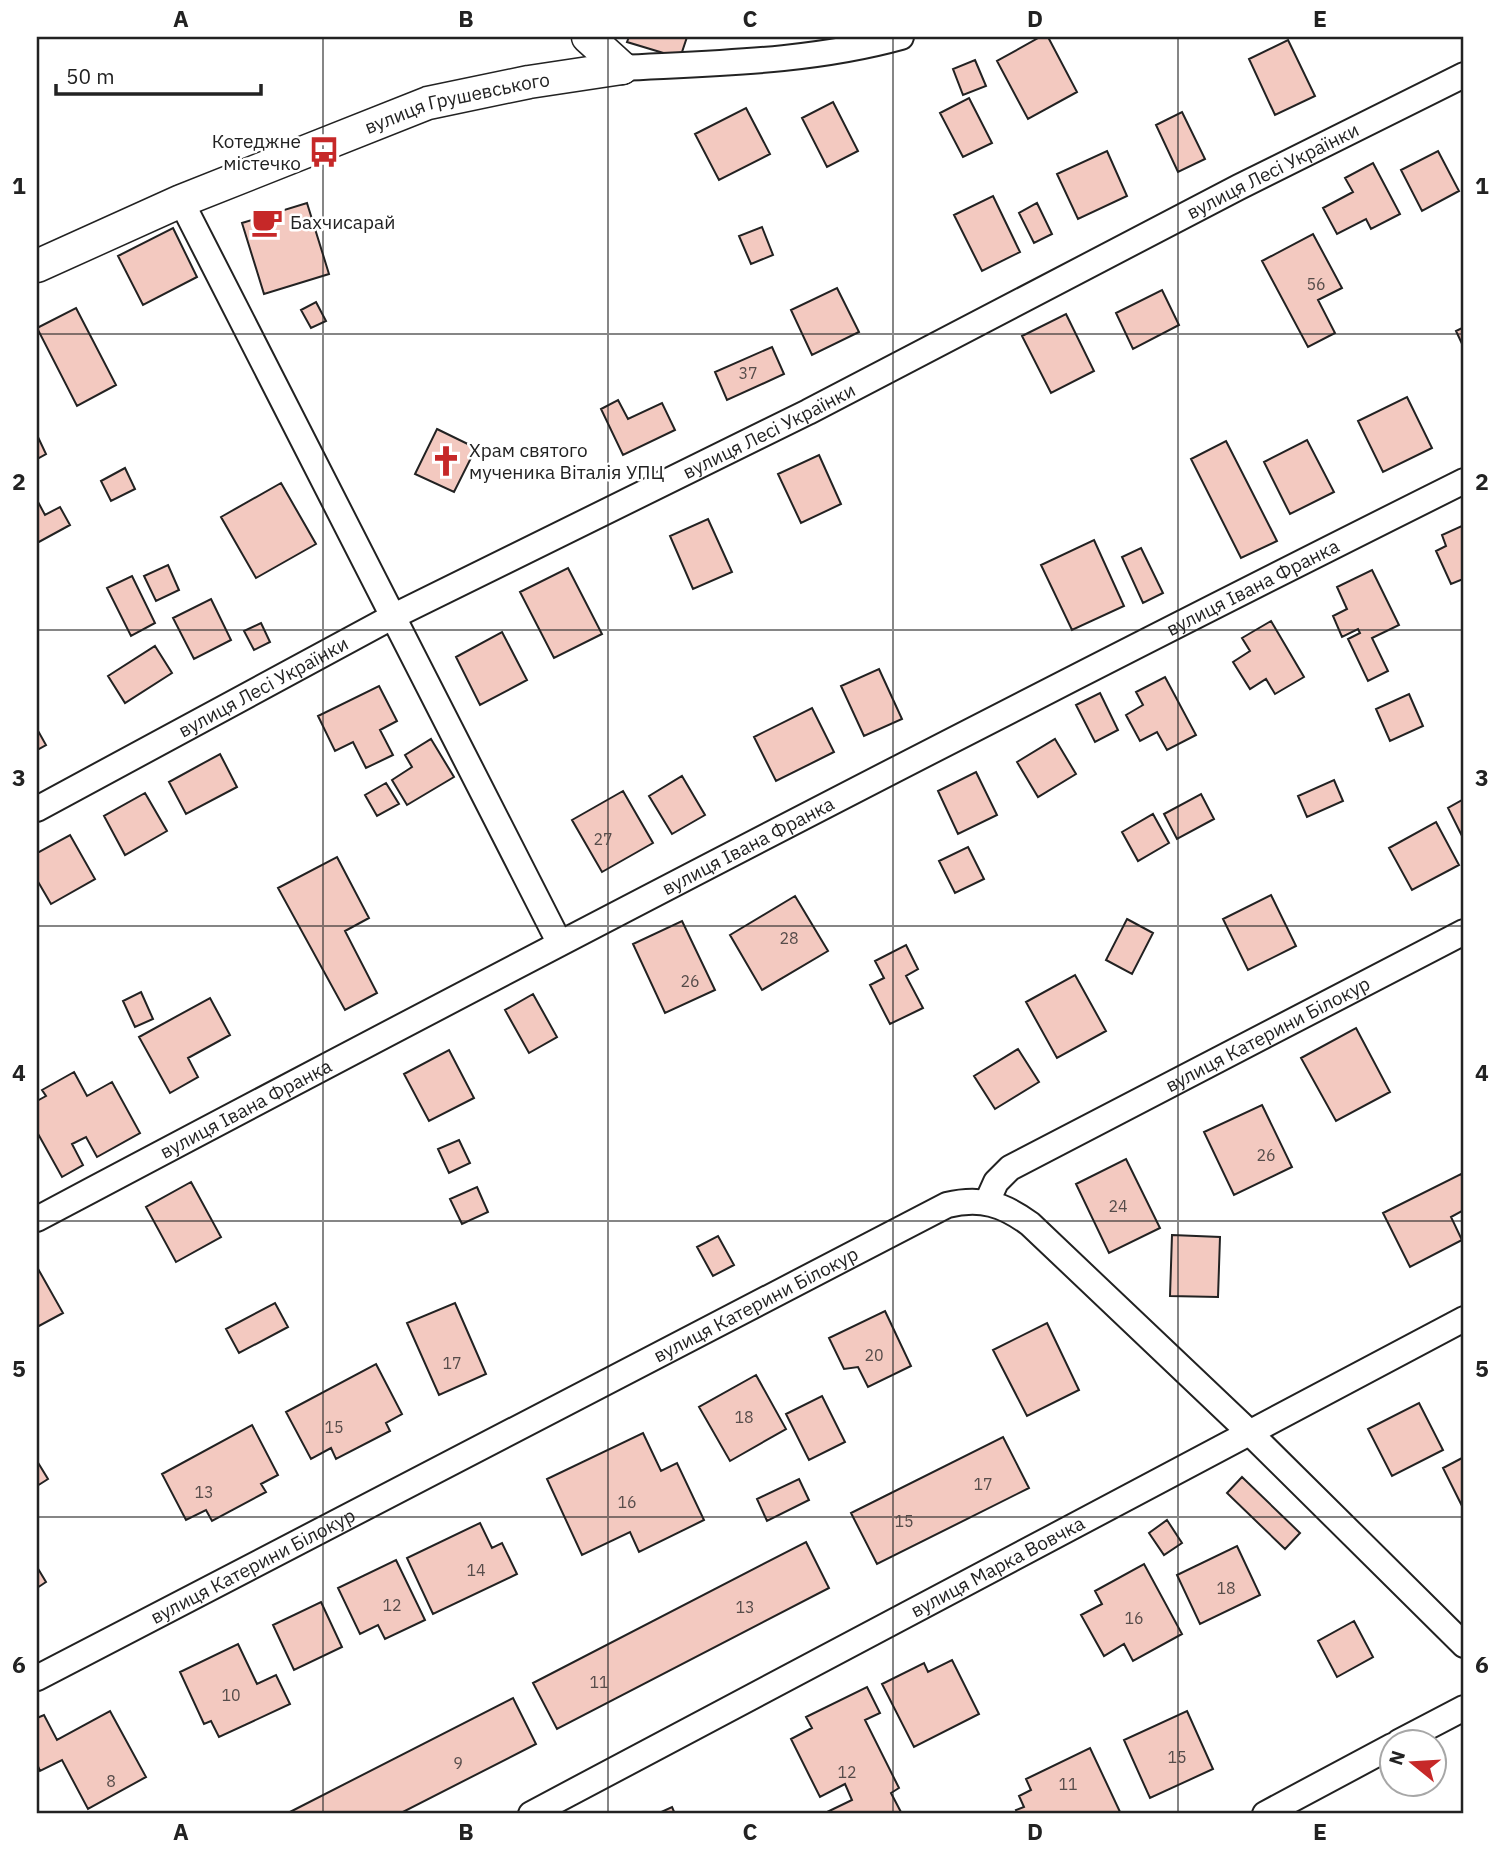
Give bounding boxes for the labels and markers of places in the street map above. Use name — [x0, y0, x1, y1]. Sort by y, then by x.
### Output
place label: Котеджне містечко — [212, 129, 301, 175]
bus stop icon: Котеджне містечко — [307, 135, 341, 169]
cafe icon: Бахчисарай — [250, 205, 284, 239]
place label: Бахчисарай — [290, 210, 395, 234]
place label: Храм святого мученика Віталія УПЦ — [469, 438, 664, 484]
church icon: Храм святого мученика Віталія УПЦ — [429, 444, 463, 478]

